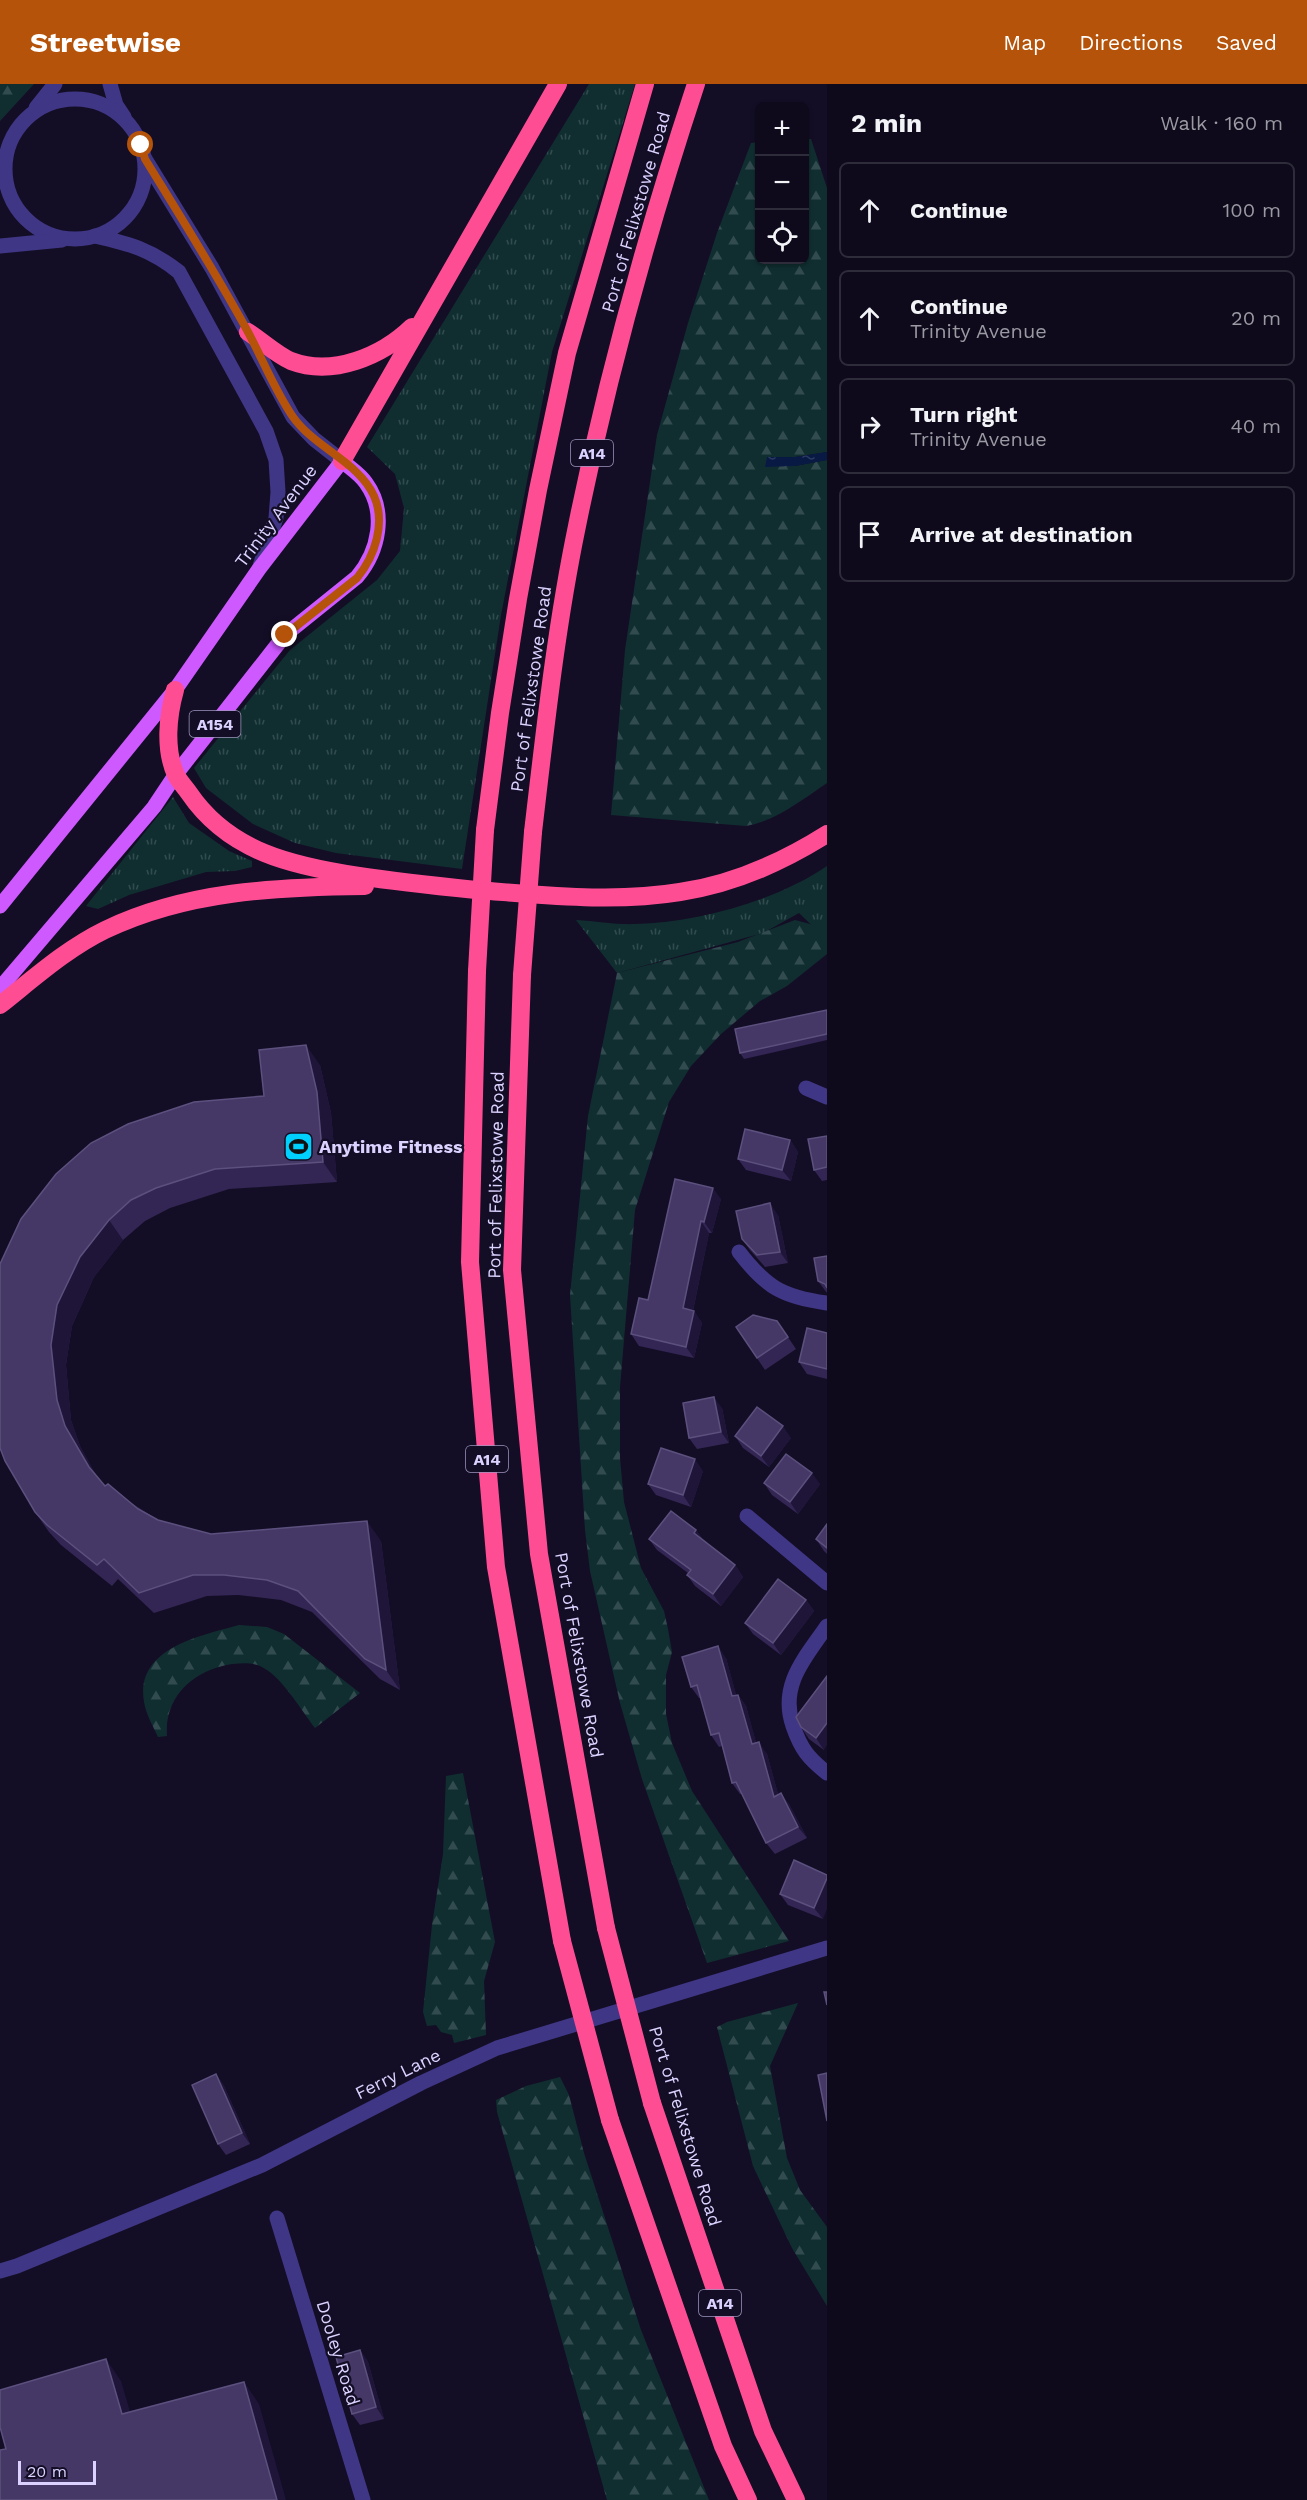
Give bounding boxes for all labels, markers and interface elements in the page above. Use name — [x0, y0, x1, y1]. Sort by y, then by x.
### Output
text: Streetwise — [30, 26, 181, 59]
text: Map — [1003, 30, 1046, 55]
text: Directions — [1079, 30, 1183, 55]
text: Saved — [1216, 30, 1277, 55]
map controls — [755, 102, 809, 264]
button: + — [755, 102, 809, 156]
text: 2 min — [851, 108, 922, 138]
street label: Port of Felixstowe Road — [597, 109, 674, 315]
text: Walk · 160 m — [1160, 111, 1283, 135]
route start — [127, 131, 153, 157]
button: − — [755, 156, 809, 210]
icon: ahead — [853, 194, 886, 227]
text: Continue — [910, 198, 1008, 223]
text: 100 m — [1222, 198, 1281, 222]
button: locate — [755, 210, 809, 264]
text: Continue — [910, 294, 1008, 319]
icon: ahead — [853, 302, 886, 335]
text: 20 m — [1231, 306, 1281, 330]
text: Trinity Avenue — [910, 319, 1047, 343]
text: Turn right — [910, 402, 1017, 427]
icon: right — [853, 410, 886, 443]
text: 40 m — [1230, 414, 1281, 438]
text: Trinity Avenue — [910, 427, 1047, 451]
road number: A14 — [571, 440, 613, 466]
street label: Trinity Avenue — [230, 460, 321, 571]
icon: arrive — [853, 518, 886, 551]
text: Arrive at destination — [910, 522, 1133, 547]
street label: Port of Felixstowe Road — [506, 584, 555, 793]
route end — [271, 621, 297, 647]
road number: A154 — [190, 711, 240, 737]
street label: Port of Felixstowe Road — [483, 1071, 508, 1279]
sports icon: Anytime Fitness — [282, 1131, 314, 1163]
place label: Anytime Fitness — [319, 1136, 463, 1157]
road number: A14 — [466, 1446, 508, 1472]
street label: Port of Felixstowe Road — [551, 1551, 608, 1759]
street label: Port of Felixstowe Road — [645, 2023, 726, 2228]
street label: Ferry Lane — [352, 2044, 444, 2103]
road number: A14 — [699, 2290, 741, 2316]
street label: Dooley Road — [313, 2298, 364, 2408]
scale bar — [18, 2458, 96, 2486]
text: 20 m — [27, 2462, 67, 2481]

